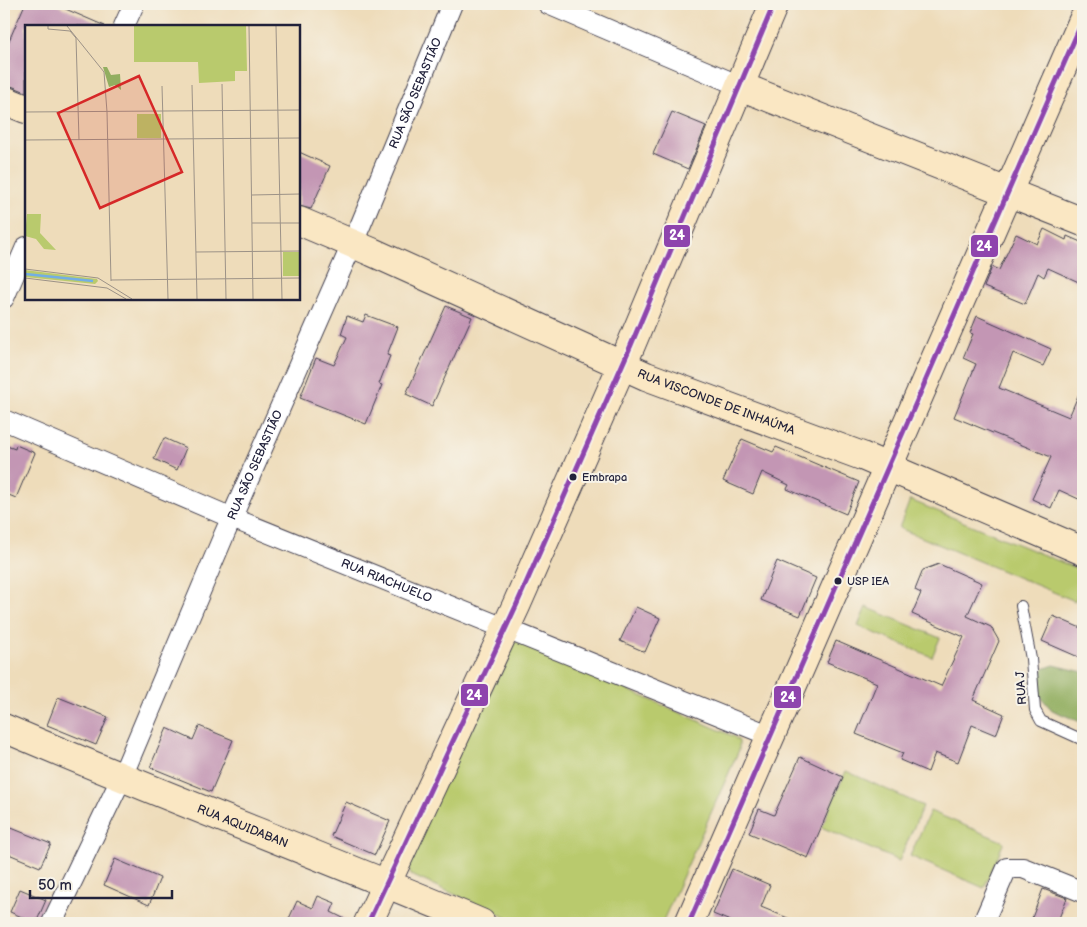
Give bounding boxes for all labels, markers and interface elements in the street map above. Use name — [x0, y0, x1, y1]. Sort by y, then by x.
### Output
inset map — [25, 25, 300, 300]
street label: RUA SÃO SEBASTIÃO — [386, 36, 445, 151]
line badge: 24 — [663, 224, 691, 248]
text: 24 — [669, 227, 686, 244]
line badge: 24 — [970, 234, 999, 258]
text: 24 — [976, 238, 993, 255]
street label: RUA VISCONDE DE INHAÚMA — [635, 366, 798, 439]
street label: RUA SÃO SEBASTIÃO — [225, 408, 286, 522]
place label: Embrapa — [582, 471, 627, 484]
marker: Embrapa — [568, 472, 578, 482]
street label: RUA RIACHUELO — [339, 556, 434, 606]
place label: USP IEA — [847, 575, 889, 588]
marker: USP IEA — [833, 576, 843, 586]
street label: RUA J — [1013, 670, 1030, 705]
line badge: 24 — [460, 683, 489, 707]
line badge: 24 — [773, 685, 802, 709]
text: 24 — [466, 687, 483, 704]
text: 24 — [780, 689, 797, 706]
street label: RUA AQUIDABAN — [195, 801, 290, 851]
scale bar — [30, 867, 172, 899]
text: 50 m — [38, 876, 72, 895]

